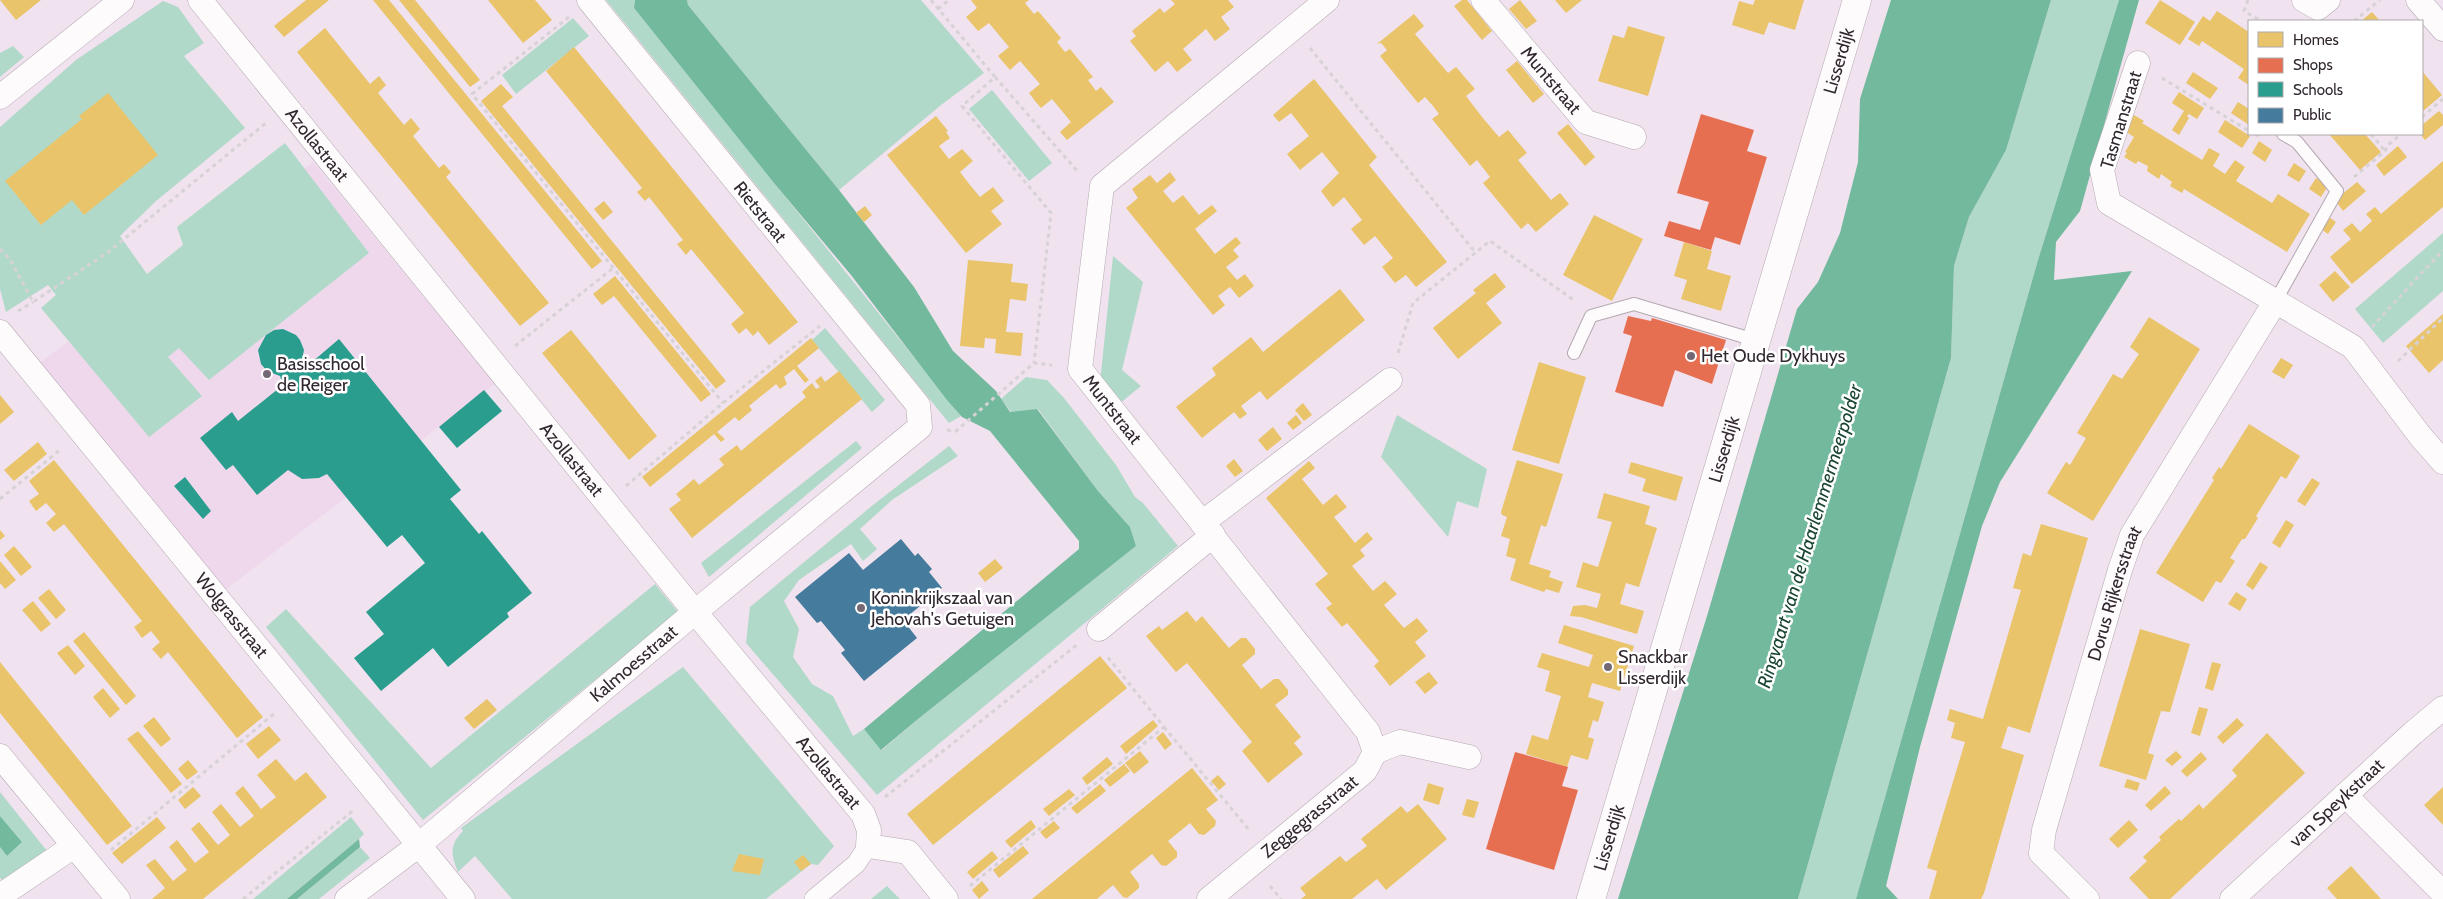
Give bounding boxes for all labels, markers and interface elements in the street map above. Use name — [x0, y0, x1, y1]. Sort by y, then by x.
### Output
legend — [2248, 20, 2423, 135]
street label: Lisserdijk — [1819, 24, 1859, 97]
text: Homes — [2293, 31, 2339, 49]
street label: Muntstraat — [1516, 42, 1586, 119]
text: Shops — [2293, 56, 2333, 74]
street label: Tasmanstraat — [2096, 68, 2146, 172]
text: Schools — [2293, 81, 2343, 99]
street label: Azollastraat — [281, 103, 353, 186]
text: Public — [2293, 106, 2331, 124]
street label: Rietstraat — [729, 177, 791, 247]
place label: Het Oude Dykhuys — [1701, 345, 1845, 367]
marker: Het Oude Dykhuys — [1685, 350, 1697, 362]
place label: Basisschool de Reiger — [277, 353, 365, 396]
marker: Basisschool de Reiger — [261, 368, 273, 380]
street label: Muntstraat — [1078, 371, 1146, 449]
water label: Ringvaart van de Haarlemmermeerpolder — [1752, 381, 1867, 691]
street label: Lisserdijk — [1704, 413, 1745, 485]
street label: Azollastraat — [535, 418, 608, 501]
street label: Dorus Rijkersstraat — [2083, 522, 2146, 664]
street label: Wolgrasstraat — [190, 568, 273, 662]
place label: Koninkrijkszaal van Jehovah's Getuigen — [870, 587, 1014, 630]
marker: Koninkrijkszaal van Jehovah's Getuigen — [855, 602, 867, 614]
street label: Kalmoesstraat — [585, 621, 682, 707]
place label: Snackbar Lisserdijk — [1618, 646, 1688, 689]
marker: Snackbar Lisserdijk — [1602, 661, 1614, 673]
street label: Azollastraat — [792, 731, 865, 814]
street label: van Speykstraat — [2285, 754, 2389, 852]
street label: Zeggegrasstraat — [1257, 770, 1362, 863]
street label: Lisserdijk — [1589, 801, 1630, 873]

